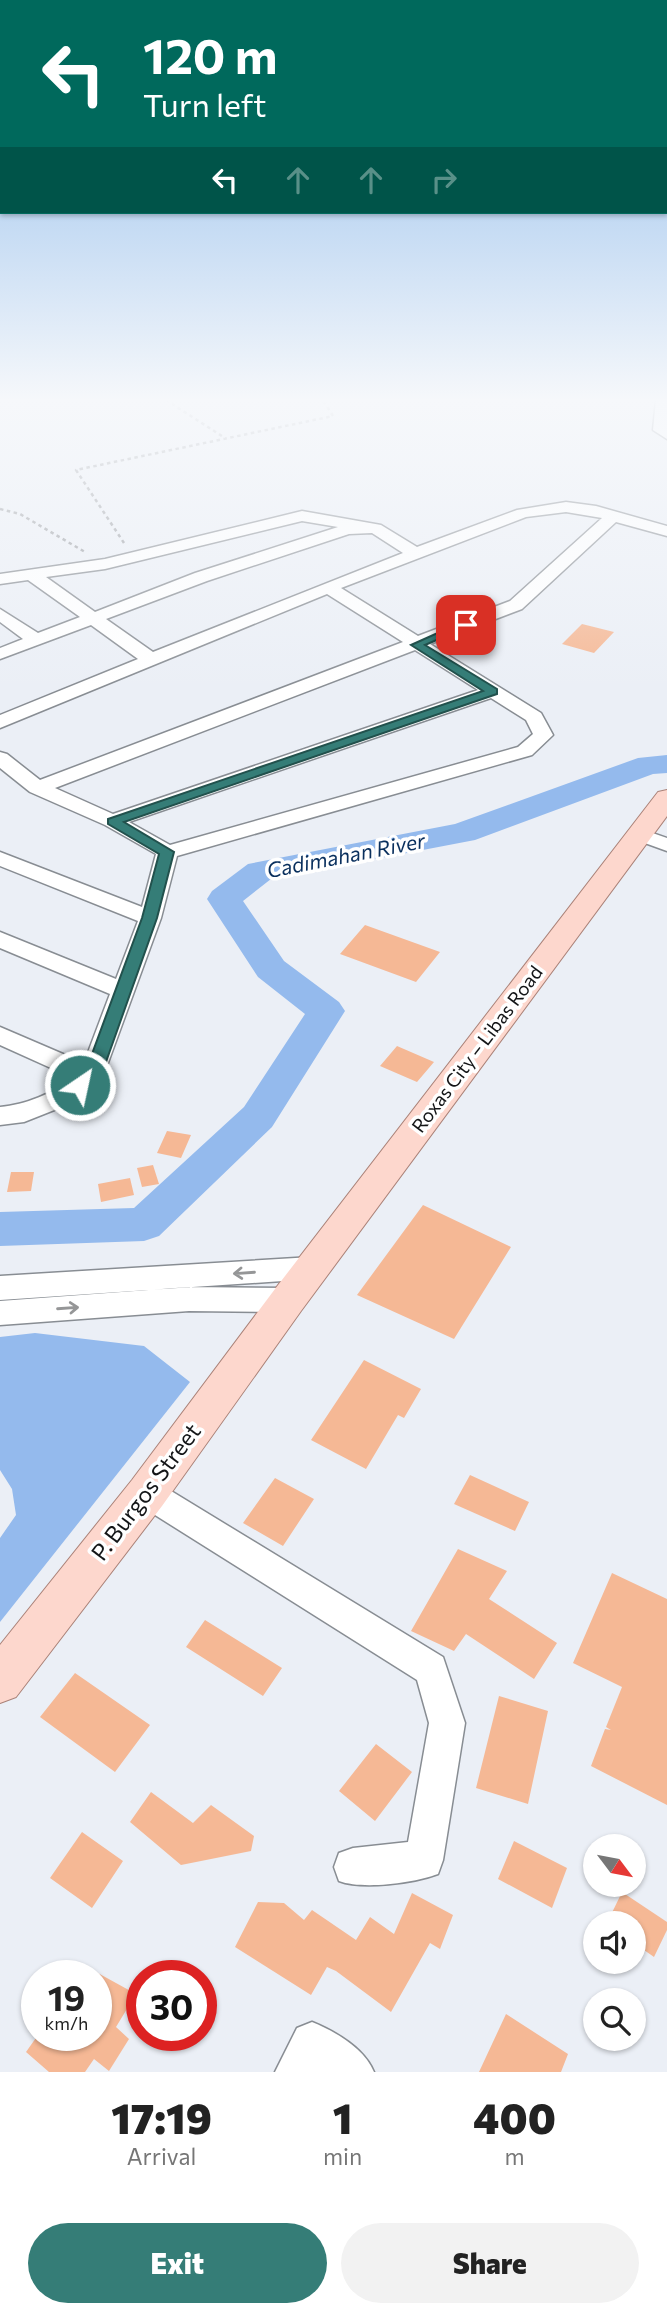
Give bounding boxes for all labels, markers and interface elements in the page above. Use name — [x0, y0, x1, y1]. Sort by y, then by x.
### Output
text: 120 m — [143, 24, 277, 84]
icon: left — [28, 28, 119, 119]
text: Turn left — [143, 84, 267, 124]
icon: left — [206, 161, 244, 199]
icon: ahead — [279, 161, 317, 199]
icon: ahead — [352, 161, 390, 199]
icon: right — [425, 161, 463, 199]
pin — [436, 595, 496, 655]
icon: arrive — [447, 606, 485, 644]
water label: Cadimahan River — [264, 827, 428, 882]
street label: Roxas City – Libas Road — [406, 961, 547, 1137]
position arrow — [43, 1048, 117, 1122]
one-way arrow — [233, 1267, 256, 1280]
one-way arrow — [56, 1301, 79, 1314]
street label: P. Burgos Street — [85, 1417, 206, 1565]
north arrow — [583, 1834, 646, 1897]
map controls — [583, 1834, 646, 2051]
button: sound — [583, 1911, 646, 1974]
speed limit sign: 30 — [126, 1960, 217, 2051]
text: 19 — [48, 1975, 85, 2018]
button: search — [583, 1988, 646, 2051]
text: km/h — [45, 2012, 88, 2034]
text: 17:19 — [111, 2091, 212, 2143]
text: 1 — [333, 2091, 352, 2143]
text: 400 — [473, 2091, 556, 2143]
text: Arrival — [127, 2142, 196, 2170]
text: min — [323, 2142, 362, 2170]
text: m — [505, 2142, 525, 2170]
button: Exit — [28, 2223, 327, 2303]
button: Share — [341, 2223, 639, 2303]

